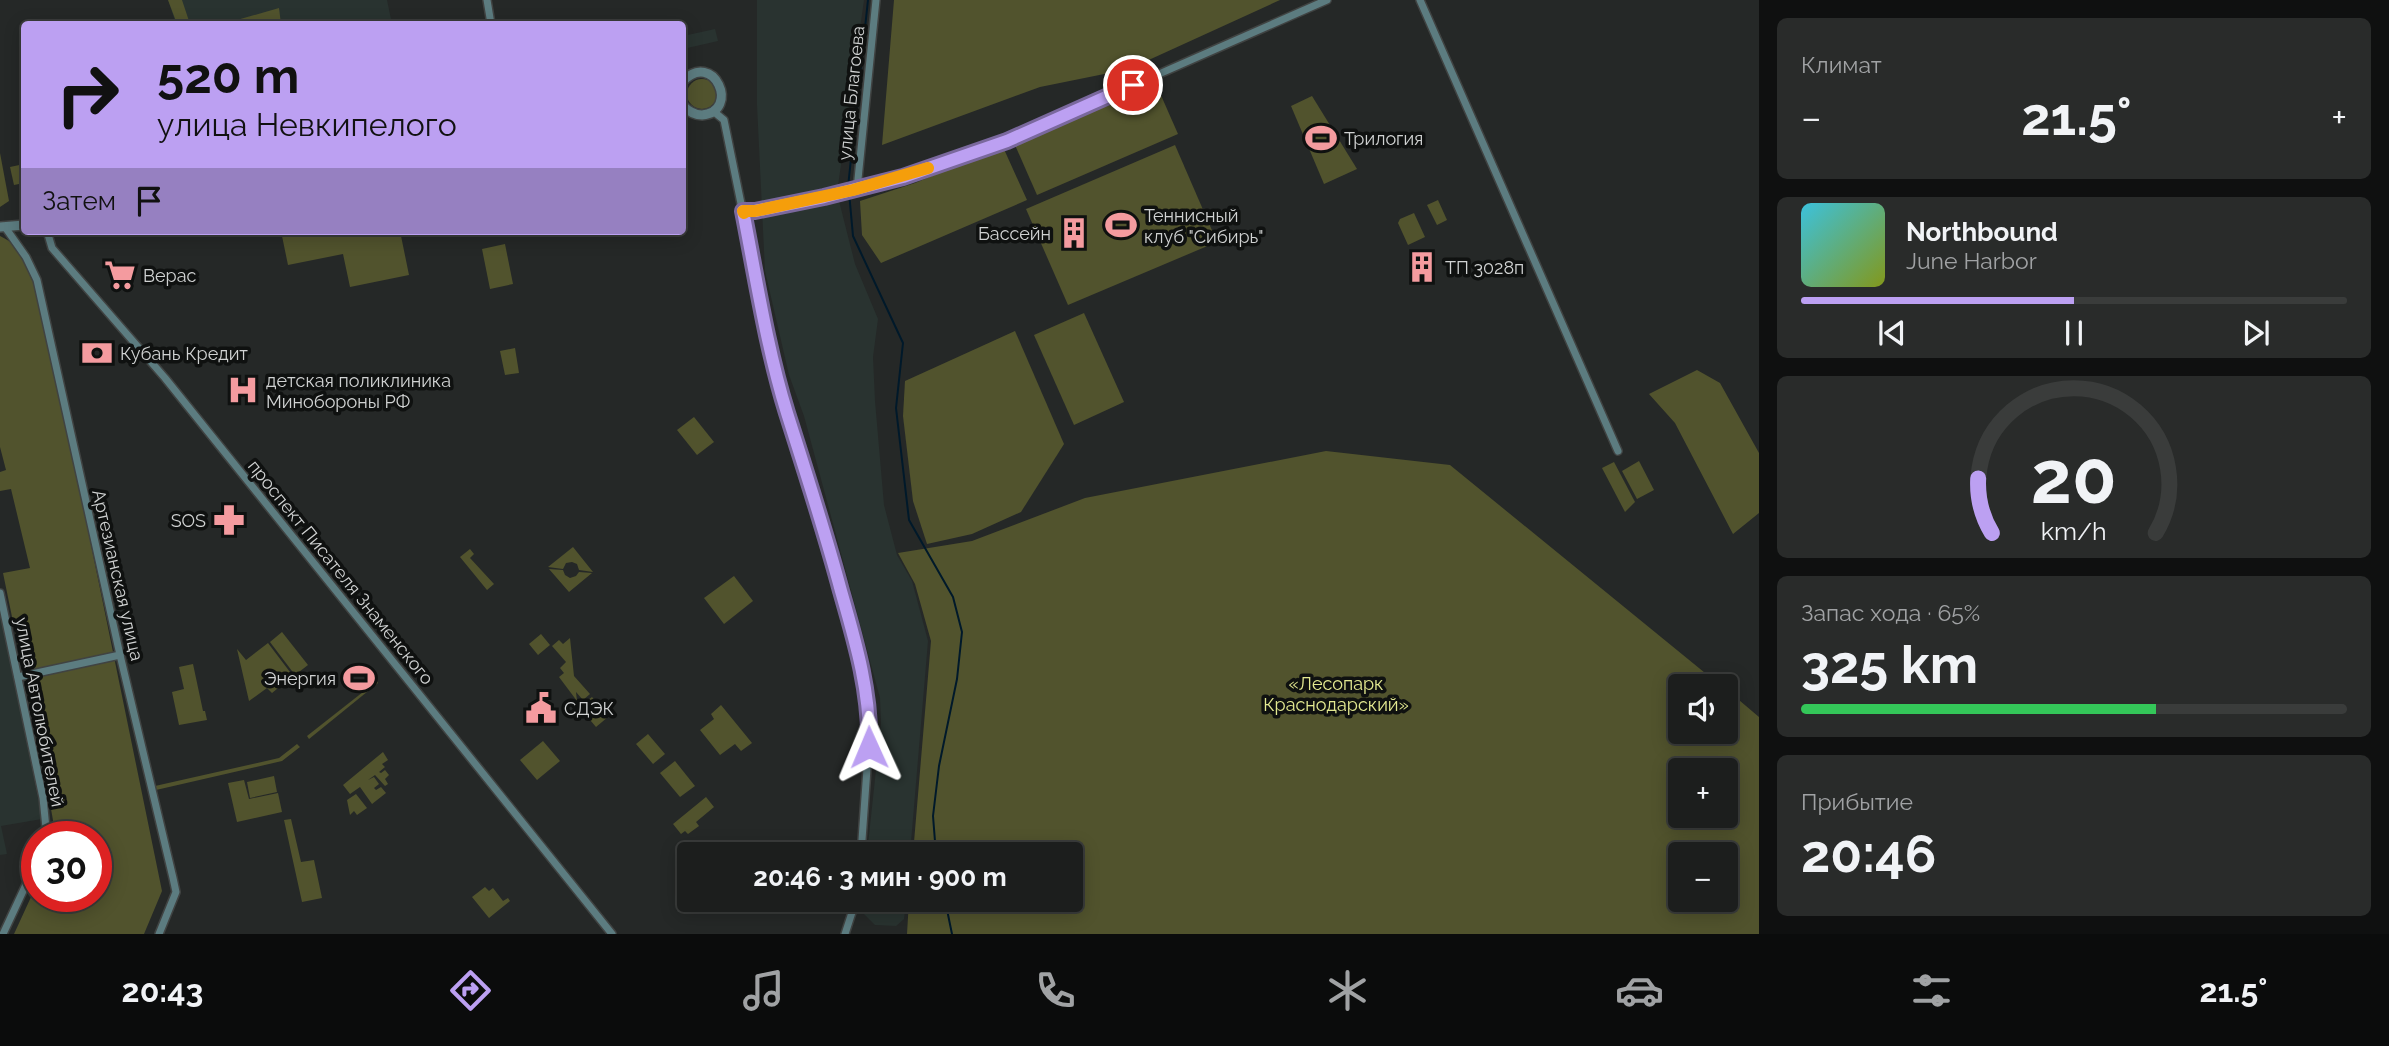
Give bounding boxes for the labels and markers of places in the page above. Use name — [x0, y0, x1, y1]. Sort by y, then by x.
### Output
pin — [1103, 55, 1163, 115]
sports icon: Трилогия — [1304, 121, 1338, 155]
place label: Трилогия — [1344, 128, 1423, 149]
place label: Теннисный клуб "Сибирь" — [1144, 205, 1264, 247]
sports icon: Теннисный клуб "Сибирь" — [1104, 208, 1138, 242]
building icon: Бассейн — [1057, 216, 1091, 250]
place label: Бассейн — [978, 223, 1051, 244]
building icon: ТП 3028п — [1405, 250, 1439, 284]
place label: ТП 3028п — [1445, 257, 1524, 278]
supermarket icon: Верас — [103, 258, 137, 292]
place label: Верас — [143, 265, 196, 286]
bank icon: Кубань Кредит — [80, 336, 114, 370]
place label: Кубань Кредит — [120, 343, 248, 364]
place label: детская поликлиника Минобороны РФ — [266, 370, 451, 412]
hospital icon: детская поликлиника Минобороны РФ — [226, 373, 260, 407]
pharmacy icon: SOS — [212, 503, 246, 537]
place label: SOS — [171, 510, 206, 531]
sports icon: Энергия — [342, 661, 376, 695]
place label: Энергия — [264, 668, 336, 689]
public building icon: СДЭК — [524, 691, 558, 725]
place label: СДЭК — [564, 698, 614, 719]

